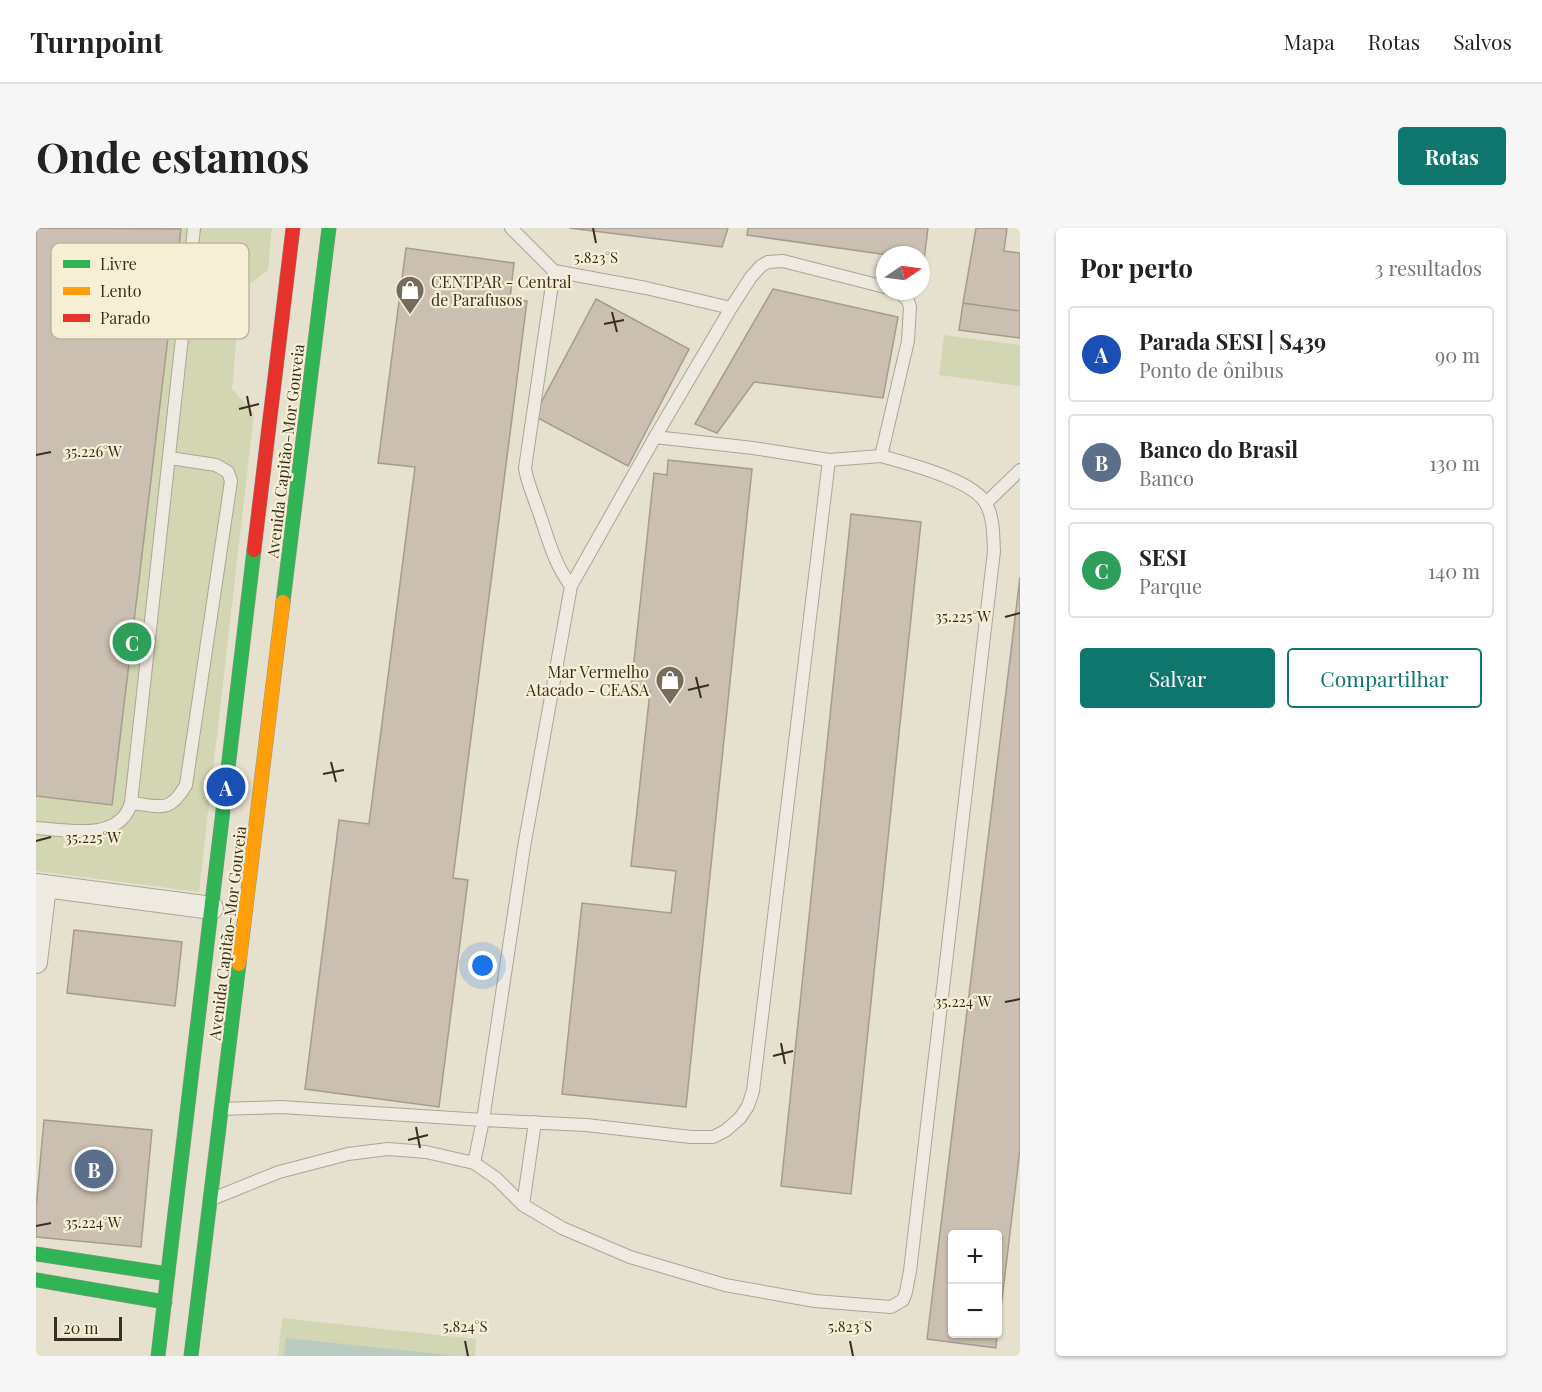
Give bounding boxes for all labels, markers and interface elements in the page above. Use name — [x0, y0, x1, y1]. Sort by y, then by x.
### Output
text: Turnpoint — [30, 23, 163, 60]
text: Mapa — [1284, 27, 1335, 55]
text: Rotas — [1368, 27, 1420, 55]
text: Salvos — [1453, 27, 1512, 55]
button: Rotas — [1398, 127, 1506, 185]
text: Onde estamos — [36, 128, 309, 184]
legend — [51, 243, 249, 339]
north arrow — [876, 246, 930, 300]
text: 5.823°S — [574, 247, 618, 267]
text: Por perto — [1080, 250, 1193, 285]
text: Livre — [100, 253, 137, 274]
text: 3 resultados — [1375, 254, 1482, 281]
place label: CENTPAR - Central de Parafusos — [431, 271, 572, 310]
shop icon: CENTPAR - Central de Parafusos — [394, 274, 426, 316]
text: Lento — [100, 280, 142, 301]
text: Parado — [100, 307, 151, 328]
text: Parada SESI | S439 — [1139, 326, 1326, 356]
text: A — [1095, 341, 1108, 368]
text: 90 m — [1435, 341, 1480, 368]
street label: Avenida Capitão-Mor Gouveia — [261, 343, 309, 560]
text: Ponto de ônibus — [1139, 356, 1284, 383]
text: Banco do Brasil — [1139, 434, 1298, 464]
text: 35.226°W — [64, 441, 122, 461]
text: B — [1095, 449, 1108, 476]
text: 130 m — [1429, 449, 1480, 476]
text: Banco — [1139, 464, 1194, 491]
text: SESI — [1139, 542, 1187, 572]
text: C — [1094, 557, 1109, 584]
text: 140 m — [1428, 557, 1480, 584]
text: Parque — [1139, 572, 1202, 599]
text: 35.225°W — [935, 606, 991, 626]
pin: C — [112, 620, 152, 664]
button: Salvar — [1080, 648, 1275, 708]
button: Compartilhar — [1287, 648, 1482, 708]
place label: Mar Vermelho Atacado - CEASA — [525, 661, 650, 700]
shop icon: Mar Vermelho Atacado - CEASA — [654, 664, 686, 706]
pin: A — [206, 764, 246, 810]
street label: Avenida Capitão-Mor Gouveia — [203, 825, 251, 1042]
text: 35.225°W — [65, 827, 121, 847]
your location — [468, 951, 497, 980]
text: 35.224°W — [935, 991, 992, 1011]
pin: B — [74, 1146, 114, 1192]
text: 35.224°W — [65, 1212, 122, 1232]
map controls — [948, 1230, 1002, 1338]
button: + — [948, 1230, 1002, 1284]
button: − — [948, 1284, 1002, 1338]
scale bar — [54, 1314, 122, 1342]
text: 5.824°S — [442, 1316, 488, 1336]
text: 5.823°S — [828, 1316, 872, 1336]
text: 20 m — [63, 1317, 98, 1338]

